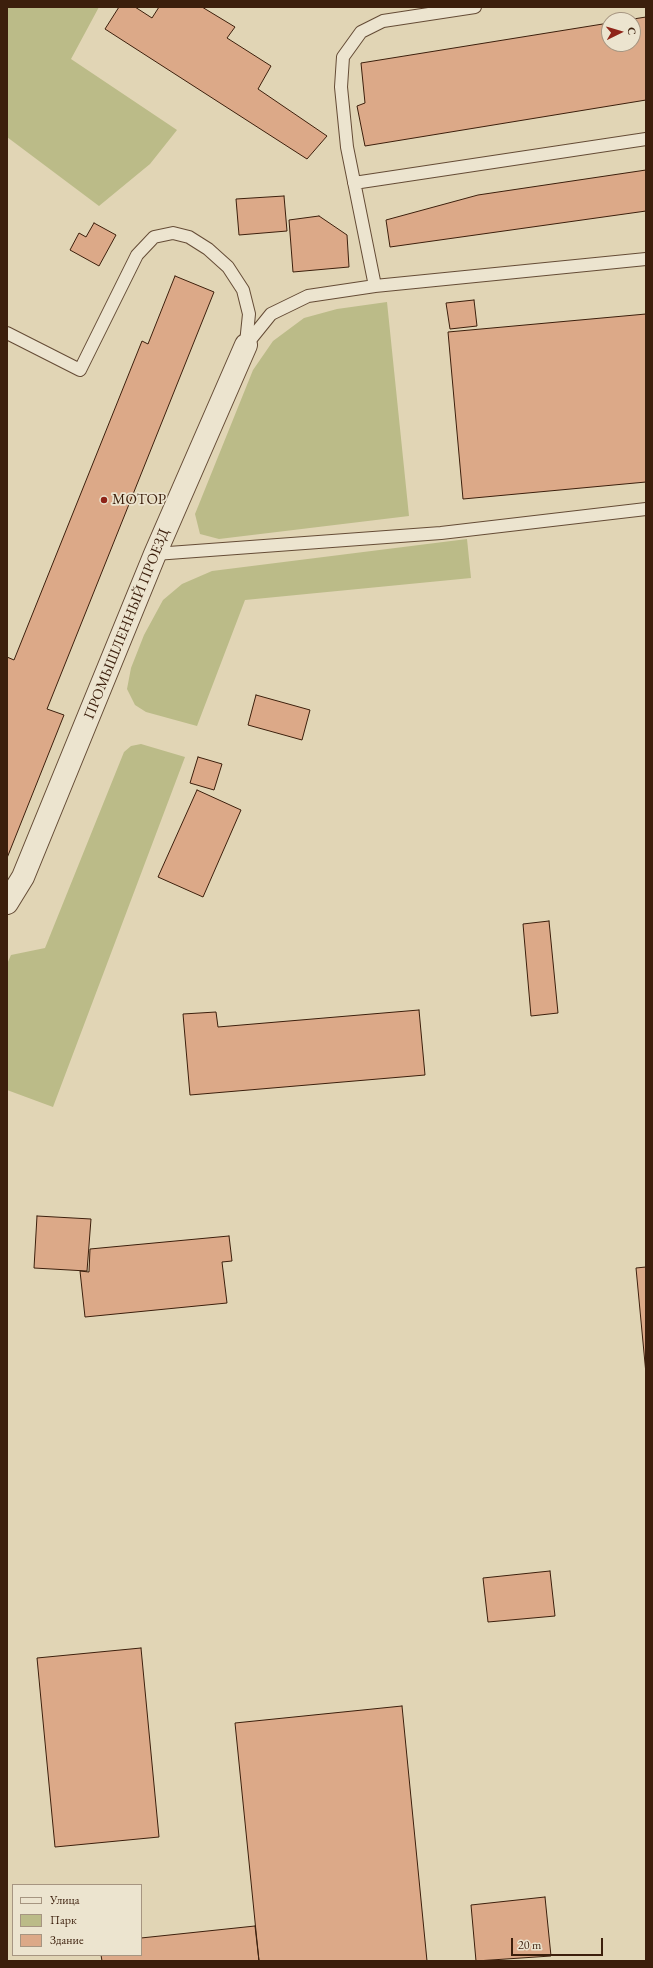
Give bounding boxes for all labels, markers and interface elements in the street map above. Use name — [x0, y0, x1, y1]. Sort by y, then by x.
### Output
north arrow — [601, 12, 641, 52]
text: С — [625, 27, 639, 36]
place label: МОТОР — [112, 491, 166, 509]
marker: МОТОР — [99, 495, 109, 505]
street label: ПРОМЫШЛЕННЫЙ ПРОЕЗД — [80, 526, 174, 722]
legend — [12, 1884, 142, 1956]
text: Улица — [50, 1892, 80, 1908]
text: Парк — [50, 1912, 77, 1928]
scale bar — [513, 1930, 605, 1956]
text: Здание — [50, 1932, 84, 1948]
text: 20 m — [518, 1937, 541, 1953]

